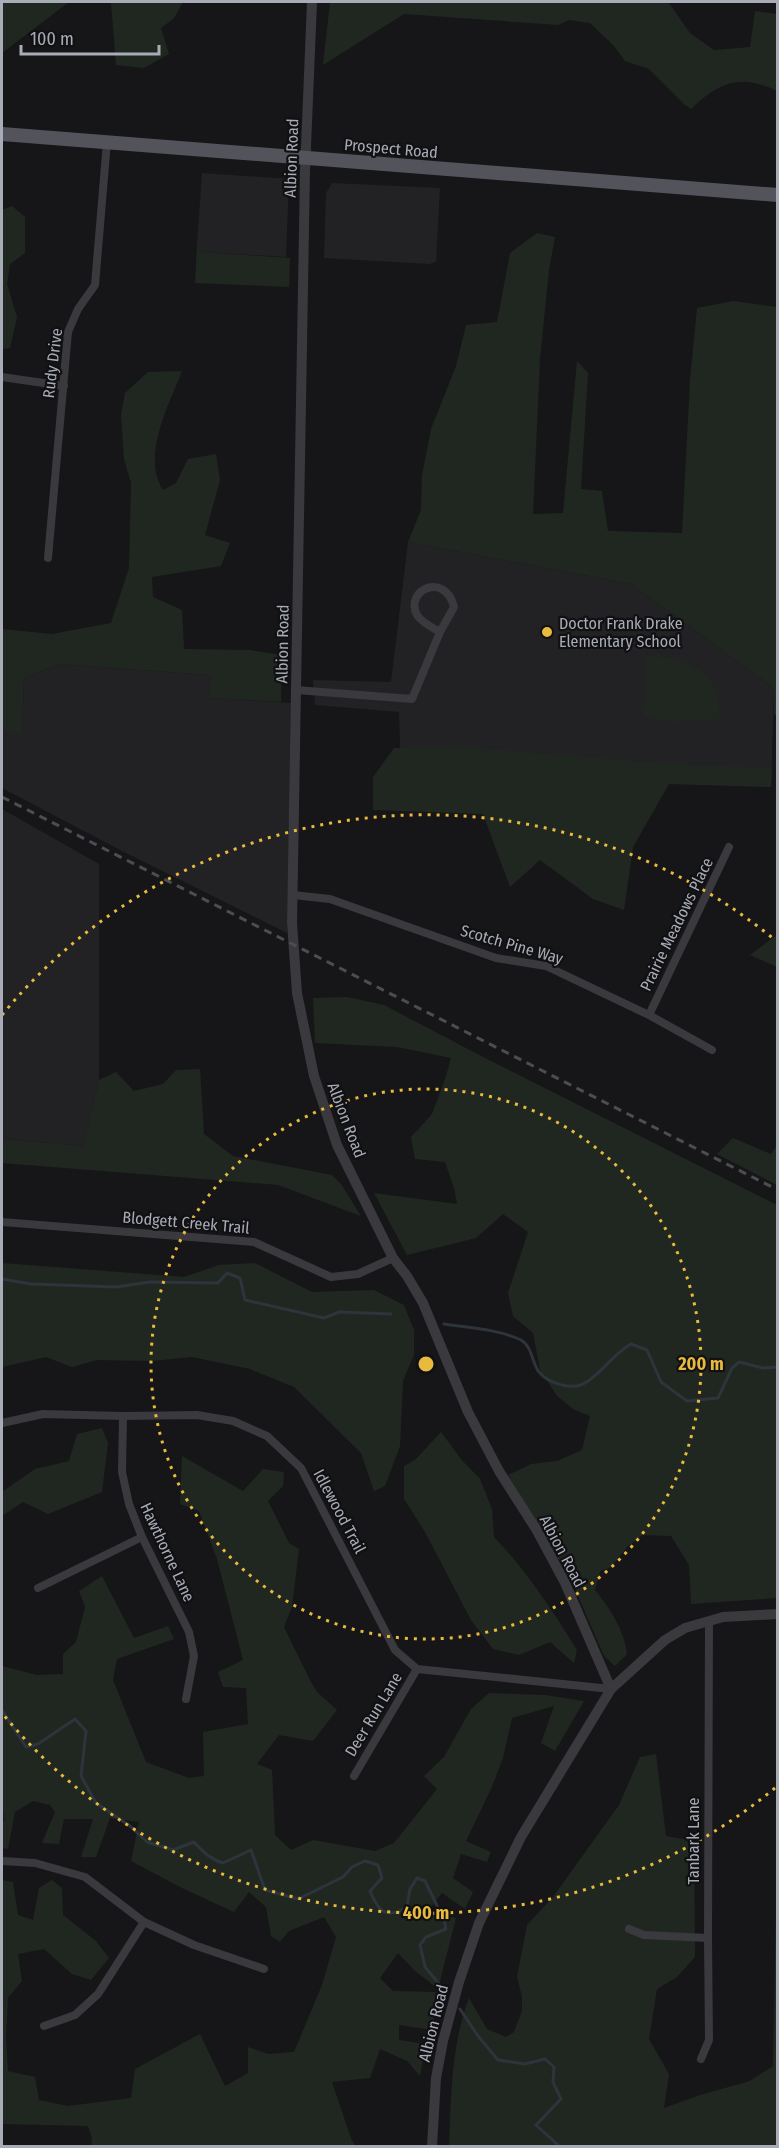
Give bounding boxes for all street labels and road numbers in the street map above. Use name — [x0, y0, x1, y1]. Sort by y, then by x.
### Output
street label: Albion Road — [281, 118, 302, 198]
street label: Prospect Road — [343, 135, 439, 162]
street label: Rudy Drive — [39, 327, 66, 399]
street label: Albion Road — [272, 604, 293, 684]
street label: Prairie Meadows Place — [636, 854, 717, 994]
street label: Scotch Pine Way — [458, 921, 566, 968]
street label: Albion Road — [324, 1080, 370, 1160]
street label: Blodgett Creek Trail — [122, 1207, 250, 1238]
street label: Idlewood Trail — [309, 1466, 370, 1557]
street label: Hawthorne Lane — [136, 1500, 199, 1605]
street label: Albion Road — [536, 1512, 589, 1591]
street label: Deer Run Lane — [341, 1669, 406, 1760]
street label: Tanbark Lane — [684, 1797, 703, 1885]
street label: Albion Road — [415, 1983, 452, 2064]

